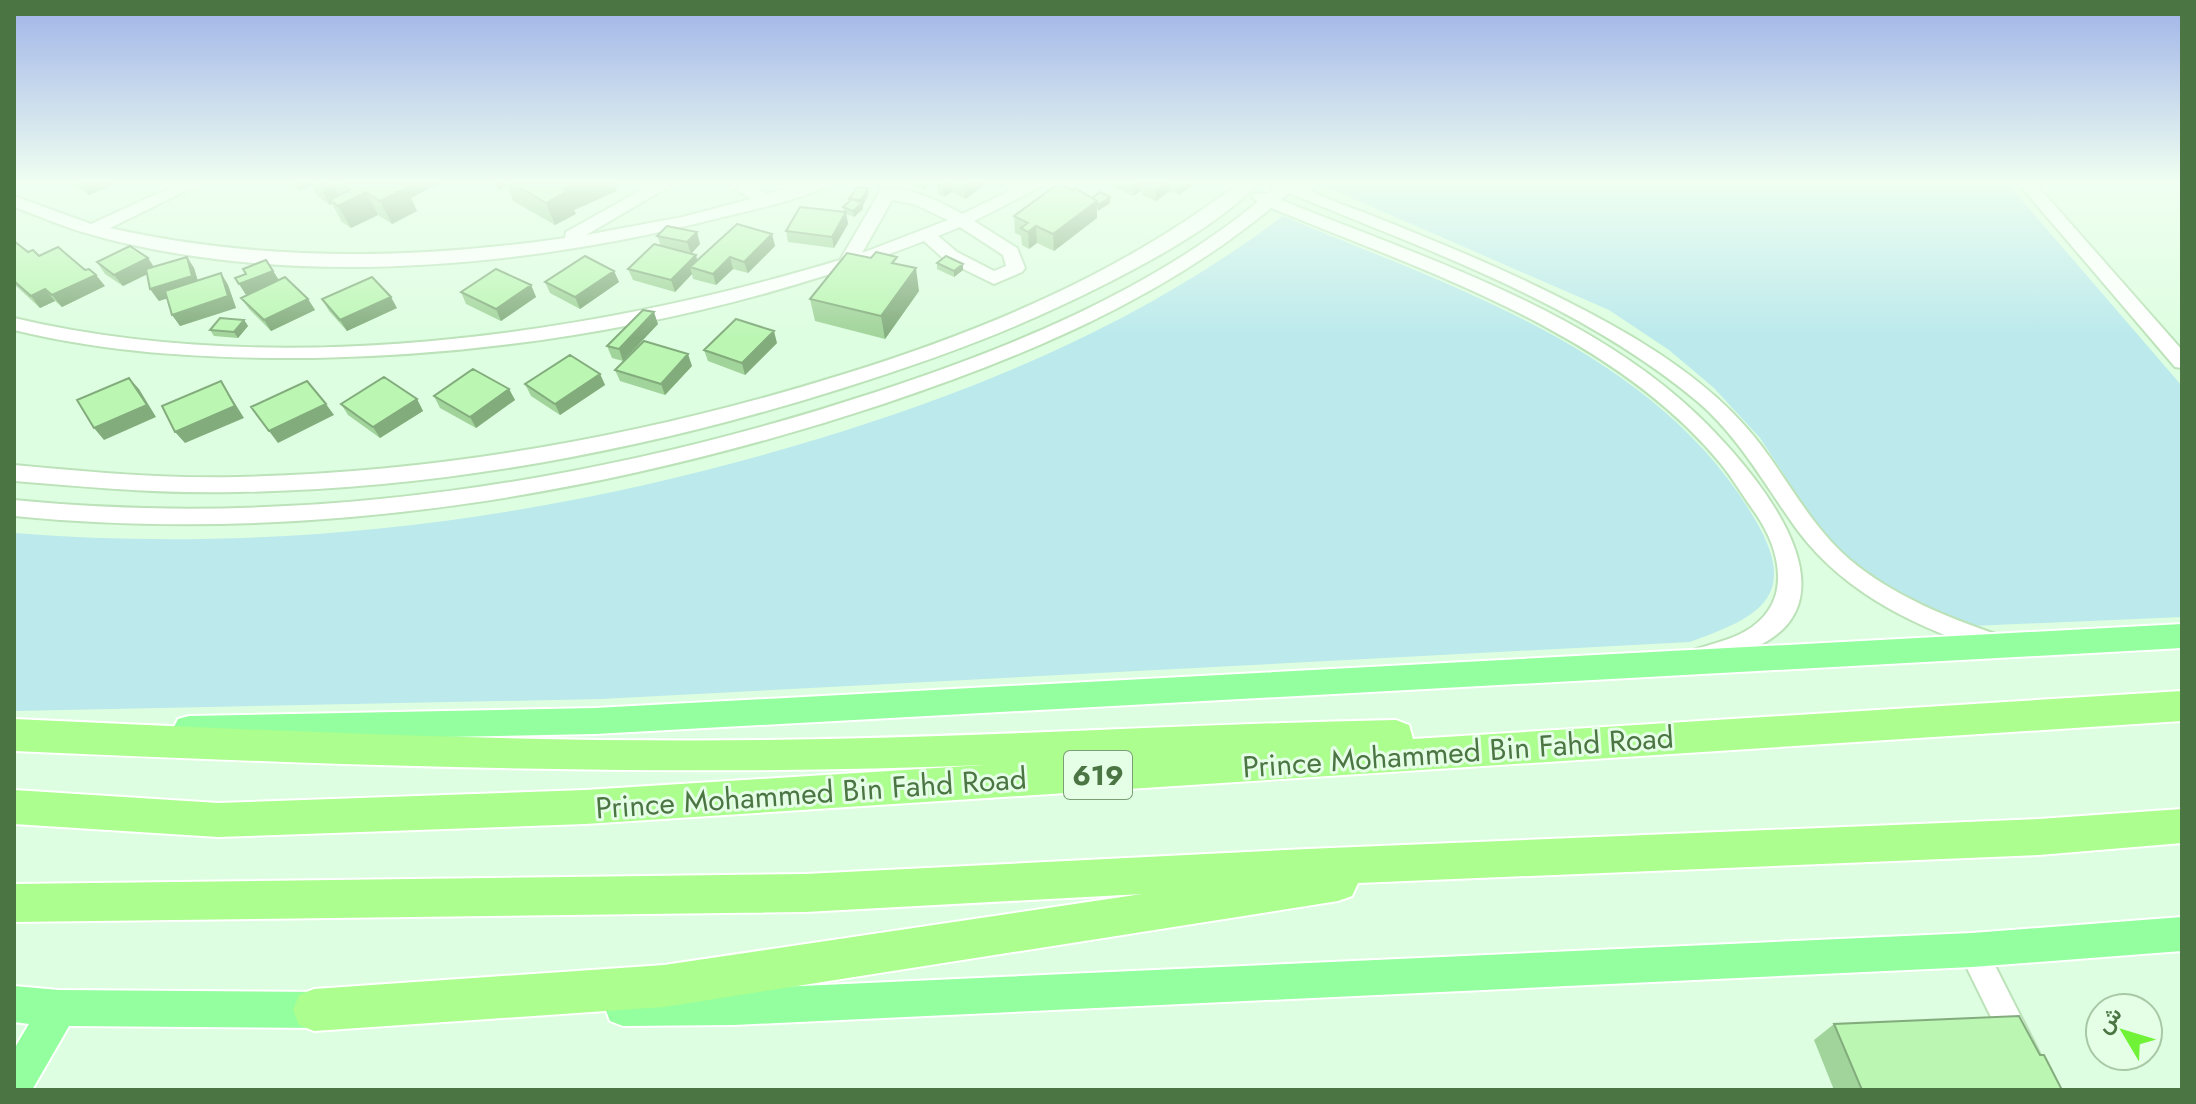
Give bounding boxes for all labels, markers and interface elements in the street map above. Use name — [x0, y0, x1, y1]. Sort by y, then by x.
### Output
street label: Prince Mohammed Bin Fahd Road — [1241, 715, 1675, 789]
road number: 619 — [1064, 751, 1132, 799]
street label: Prince Mohammed Bin Fahd Road — [594, 756, 1028, 830]
north arrow — [2084, 992, 2164, 1072]
text: ش — [2087, 999, 2129, 1040]

